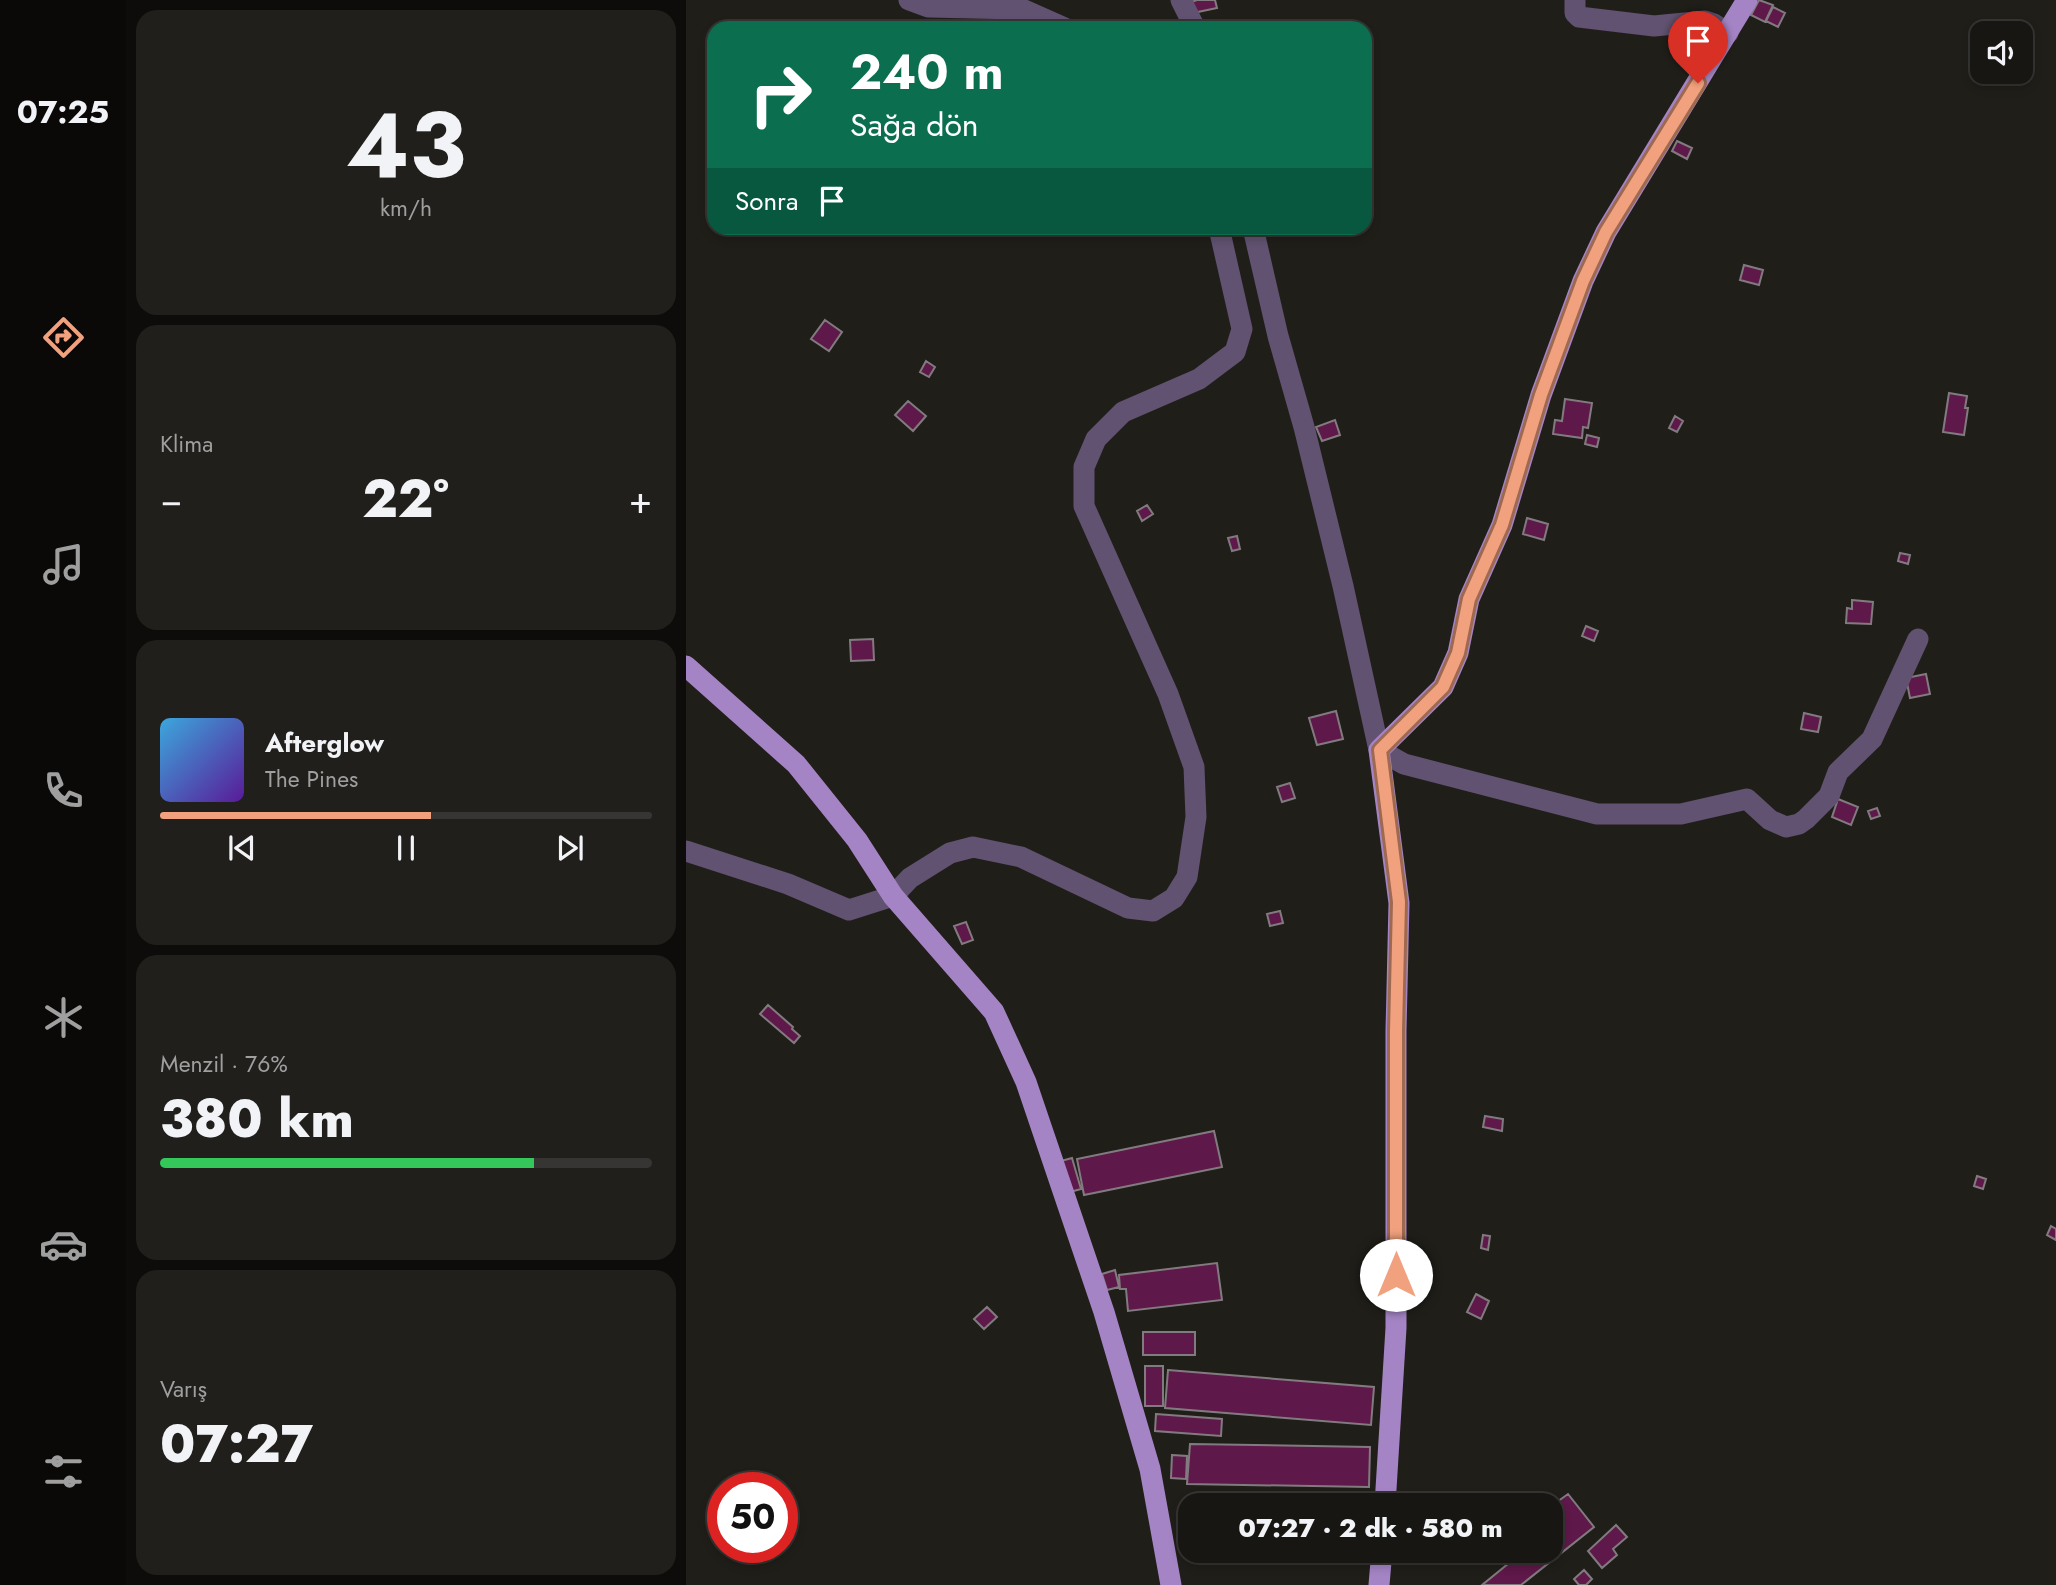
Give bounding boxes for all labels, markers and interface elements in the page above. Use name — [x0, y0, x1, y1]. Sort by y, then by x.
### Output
pin — [1668, 11, 1728, 83]
map controls — [1970, 21, 2033, 84]
button: sound — [1970, 21, 2033, 84]
icon: arrive — [1679, 22, 1717, 60]
text: 240 m — [850, 37, 1004, 107]
icon: right — [735, 49, 826, 140]
text: 43 — [346, 80, 466, 211]
text: 07:25 — [17, 89, 109, 135]
text: Sağa dön — [850, 102, 979, 148]
text: Sonra — [735, 182, 799, 220]
icon: arrive — [813, 182, 851, 220]
text: km/h — [380, 191, 432, 225]
icon: directions — [39, 313, 88, 362]
text: Klima — [160, 427, 213, 461]
text: 22° — [362, 461, 449, 537]
text: − — [160, 472, 182, 527]
text: + — [629, 472, 652, 527]
icon: music — [39, 540, 88, 589]
text: Afterglow — [265, 724, 384, 762]
text: The Pines — [265, 762, 358, 796]
icon: phone — [39, 766, 88, 815]
icon: previous — [223, 829, 261, 867]
icon: pause — [387, 829, 425, 867]
icon: next — [551, 829, 589, 867]
icon: climate — [39, 993, 88, 1042]
text: Menzil · 76% — [160, 1047, 288, 1081]
text: 380 km — [160, 1081, 354, 1157]
icon: car — [39, 1220, 88, 1269]
position arrow — [1359, 1238, 1433, 1312]
text: Varış — [160, 1372, 207, 1406]
text: 07:27 — [160, 1406, 313, 1482]
icon: filters — [39, 1447, 88, 1496]
speed limit sign: 50 — [707, 1472, 798, 1563]
text: 07:27 · 2 dk · 580 m — [1238, 1509, 1503, 1547]

